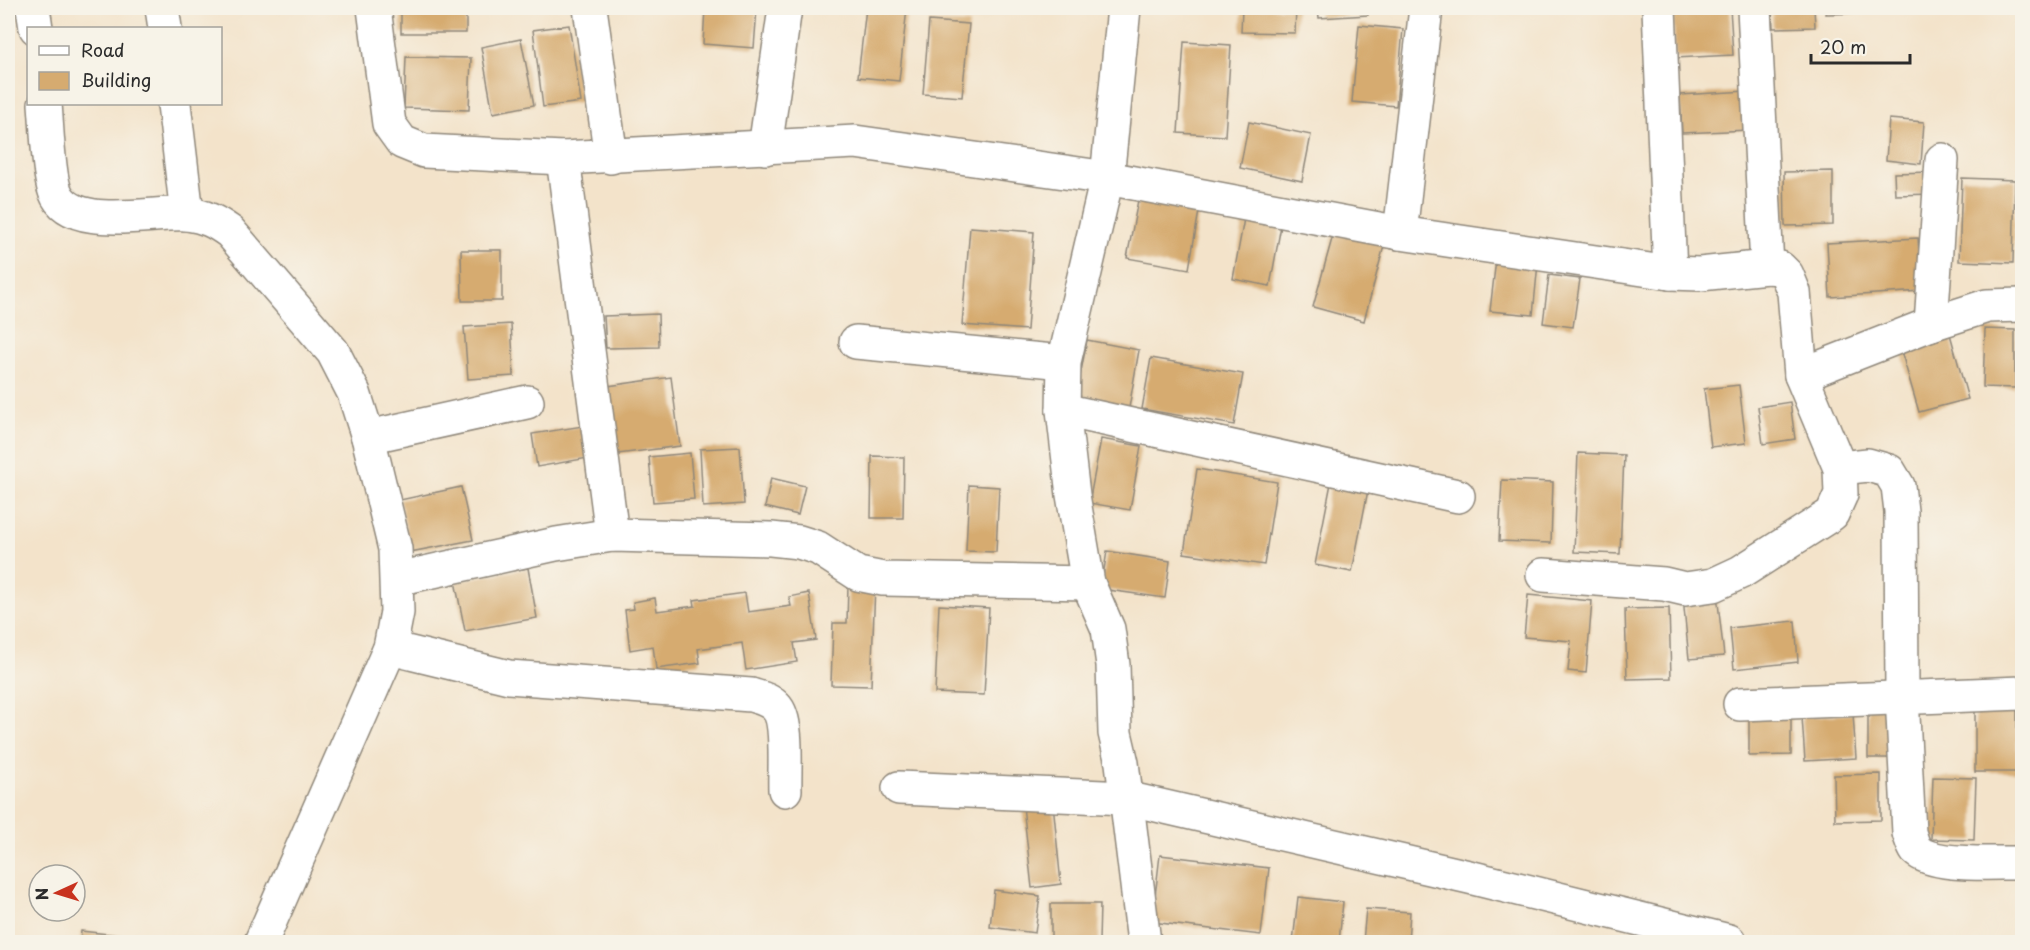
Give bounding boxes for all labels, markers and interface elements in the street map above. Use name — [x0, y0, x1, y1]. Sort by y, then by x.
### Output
legend — [27, 27, 222, 105]
scale bar — [1811, 27, 1910, 65]
text: 20 m — [1820, 33, 1866, 60]
text: Road — [81, 36, 125, 63]
text: Building — [81, 66, 151, 93]
north arrow — [27, 863, 87, 923]
text: N — [29, 887, 53, 901]

